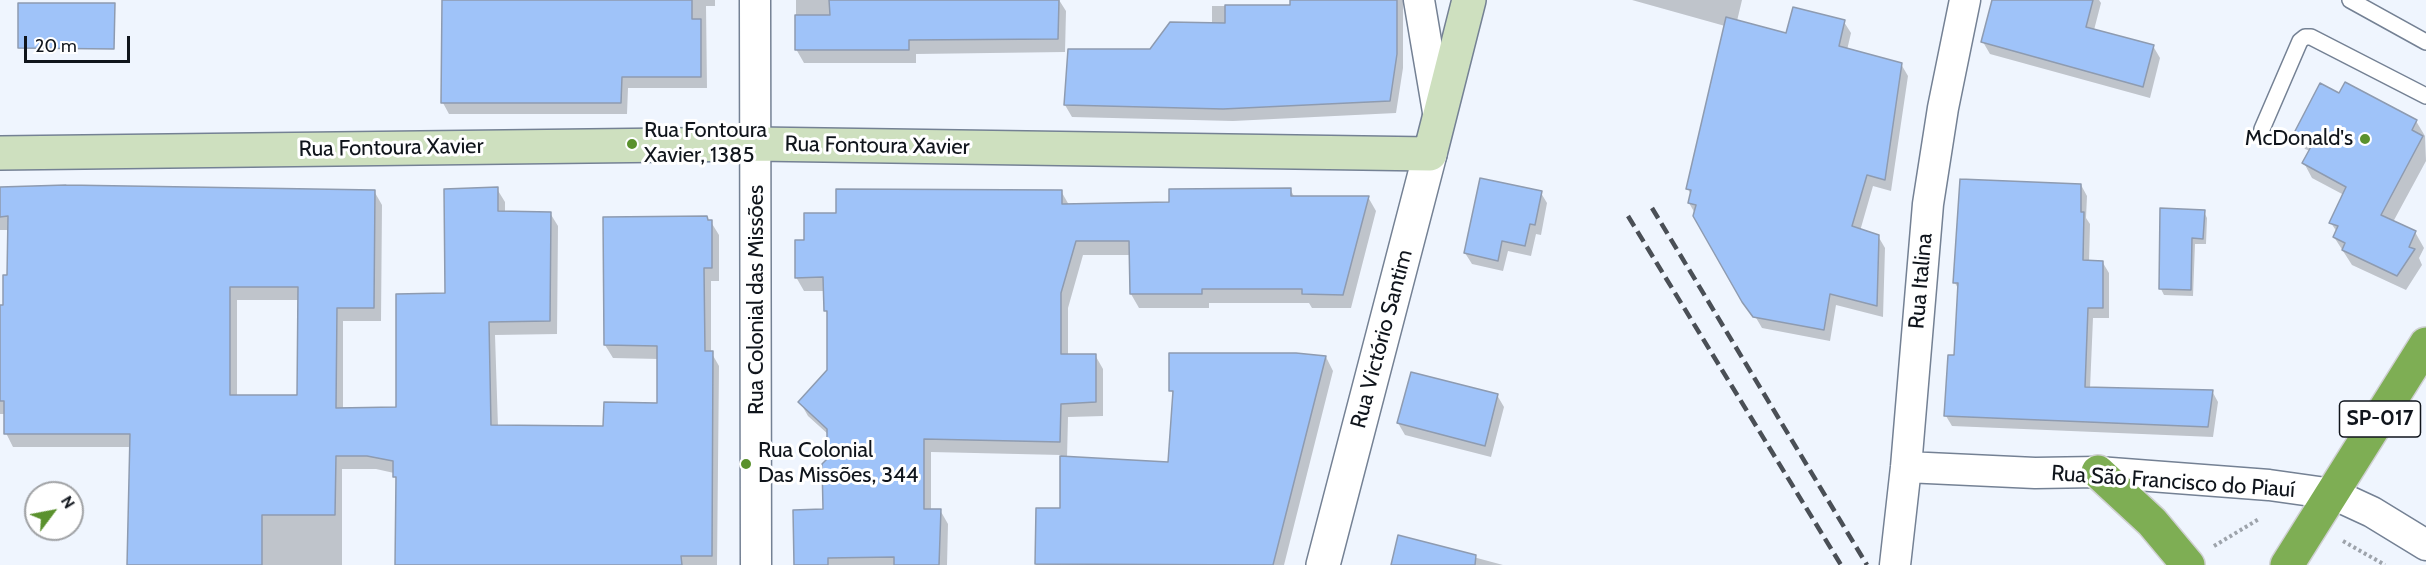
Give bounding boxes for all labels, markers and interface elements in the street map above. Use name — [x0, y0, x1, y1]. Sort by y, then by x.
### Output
scale bar — [27, 24, 134, 62]
text: 20 m — [35, 35, 77, 57]
place label: Rua Fontoura Xavier, 1385 — [644, 118, 767, 170]
place label: McDonald's — [2245, 126, 2353, 152]
street label: Rua Fontoura Xavier — [784, 131, 970, 161]
marker: McDonald's — [2358, 132, 2372, 146]
street label: Rua Fontoura Xavier — [298, 133, 484, 163]
marker: Rua Fontoura Xavier, 1385 — [625, 137, 639, 151]
street label: Rua Colonial das Missões — [744, 185, 770, 415]
street label: Rua Italina — [1904, 232, 1938, 330]
street label: Rua Victório Santim — [1345, 247, 1419, 431]
road number: SP-017 — [2340, 401, 2420, 437]
place label: Rua Colonial Das Missões, 344 — [758, 438, 918, 490]
marker: Rua Colonial Das Missões, 344 — [739, 457, 753, 471]
street label: Rua São Francisco do Piauí — [2050, 460, 2296, 504]
north arrow — [24, 481, 84, 541]
text: N — [57, 492, 79, 512]

